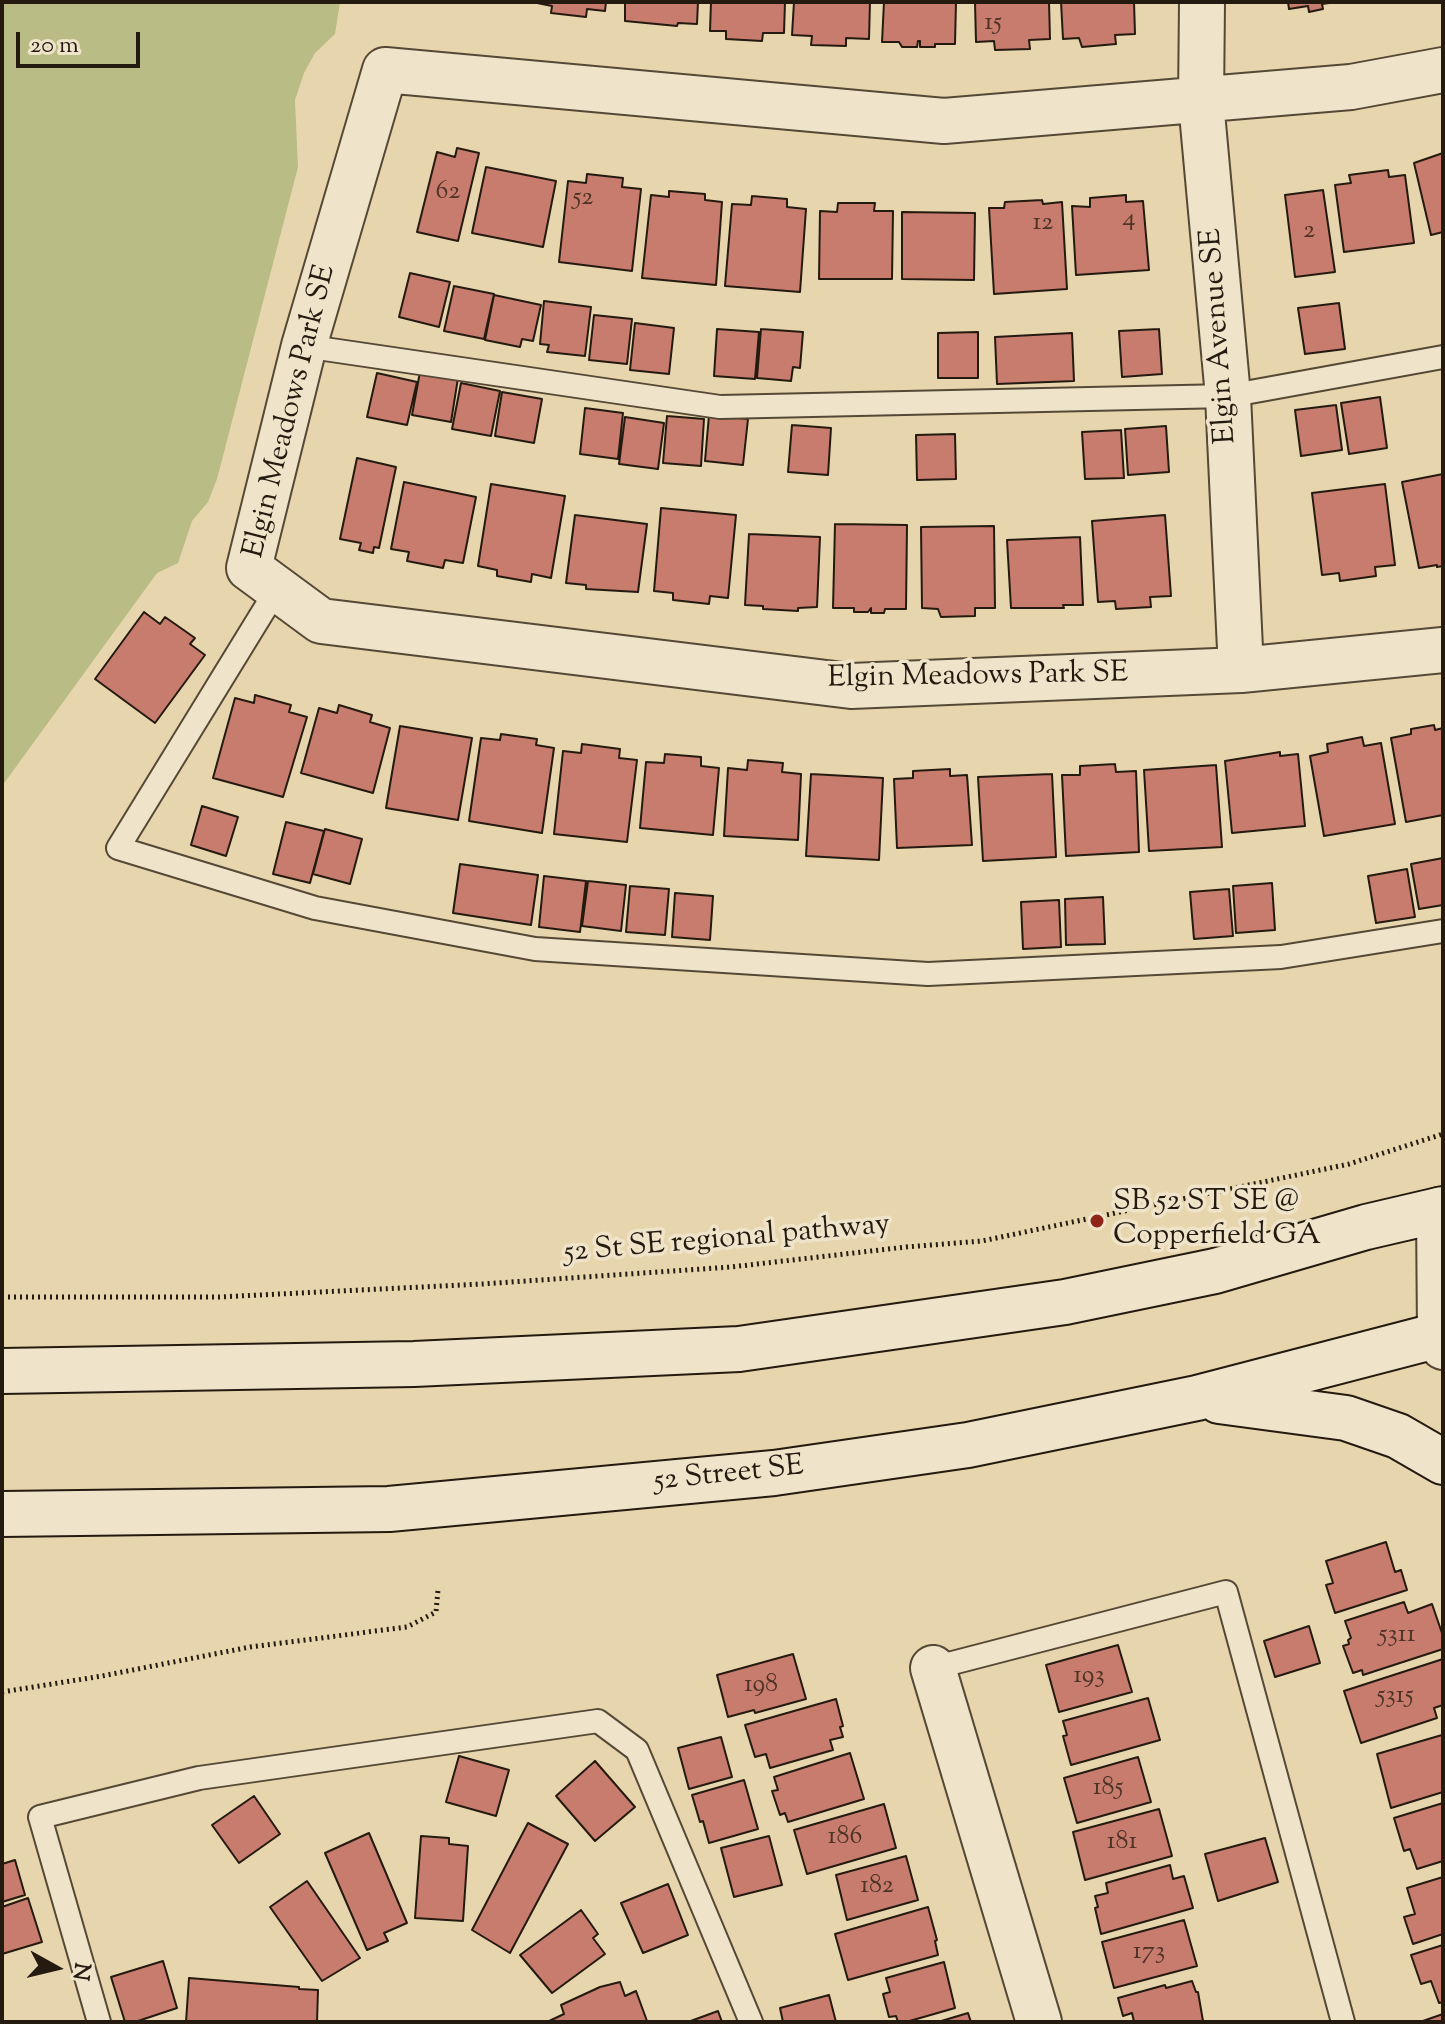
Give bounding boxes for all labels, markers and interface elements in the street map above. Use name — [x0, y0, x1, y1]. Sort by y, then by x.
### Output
house number: 15 — [984, 9, 1002, 41]
scale bar — [20, 16, 144, 66]
text: 20 m — [30, 29, 79, 63]
house number: 62 — [436, 178, 460, 210]
house number: 52 — [572, 184, 594, 216]
house number: 4 — [1122, 205, 1136, 237]
house number: 12 — [1032, 209, 1054, 241]
house number: 2 — [1303, 217, 1315, 249]
street label: Elgin Avenue SE — [1196, 227, 1246, 445]
street label: Elgin Meadows Park SE — [238, 262, 346, 562]
street label: Elgin Meadows Park SE — [827, 657, 1129, 699]
place label: SB 52 ST SE @ Copperfield GA — [1113, 1186, 1321, 1256]
street label: 52 St SE regional pathway — [562, 1209, 892, 1273]
marker: SB 52 ST SE @ Copperfield GA — [1088, 1212, 1106, 1230]
street label: 52 Street SE — [652, 1450, 806, 1502]
house number: 5311 — [1378, 1621, 1416, 1653]
house number: 193 — [1073, 1662, 1105, 1694]
house number: 198 — [744, 1671, 778, 1703]
house number: 5315 — [1376, 1682, 1414, 1714]
house number: 185 — [1093, 1774, 1123, 1806]
house number: 186 — [828, 1823, 862, 1855]
house number: 181 — [1107, 1828, 1137, 1860]
house number: 182 — [860, 1872, 894, 1904]
north arrow — [16, 1928, 96, 2008]
house number: 173 — [1133, 1938, 1165, 1970]
text: N — [63, 1960, 97, 1982]

